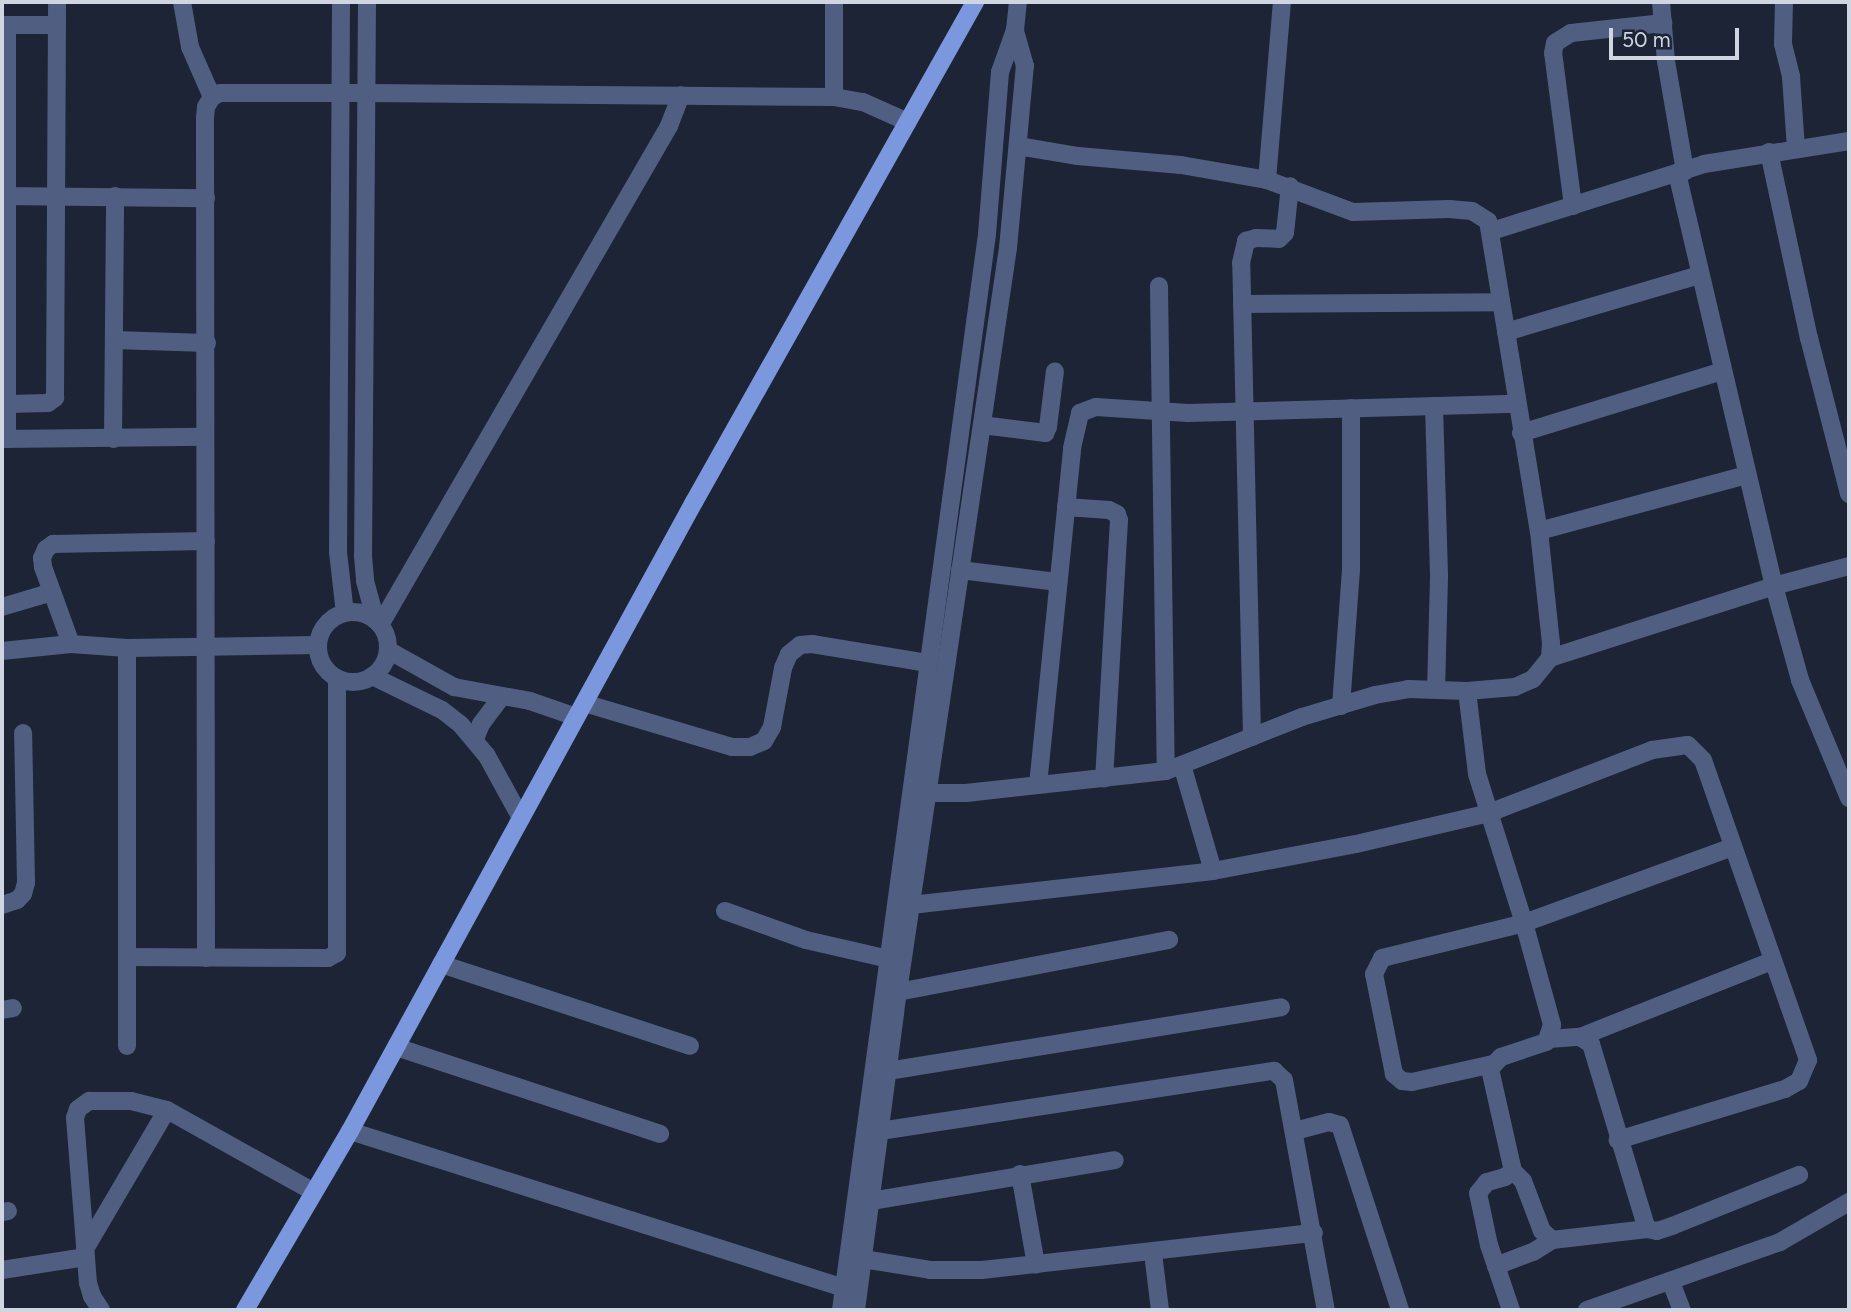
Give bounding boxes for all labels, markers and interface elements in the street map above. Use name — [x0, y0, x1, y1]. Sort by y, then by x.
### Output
scale bar — [1613, 14, 1742, 58]
text: 50 m — [1622, 27, 1671, 52]

